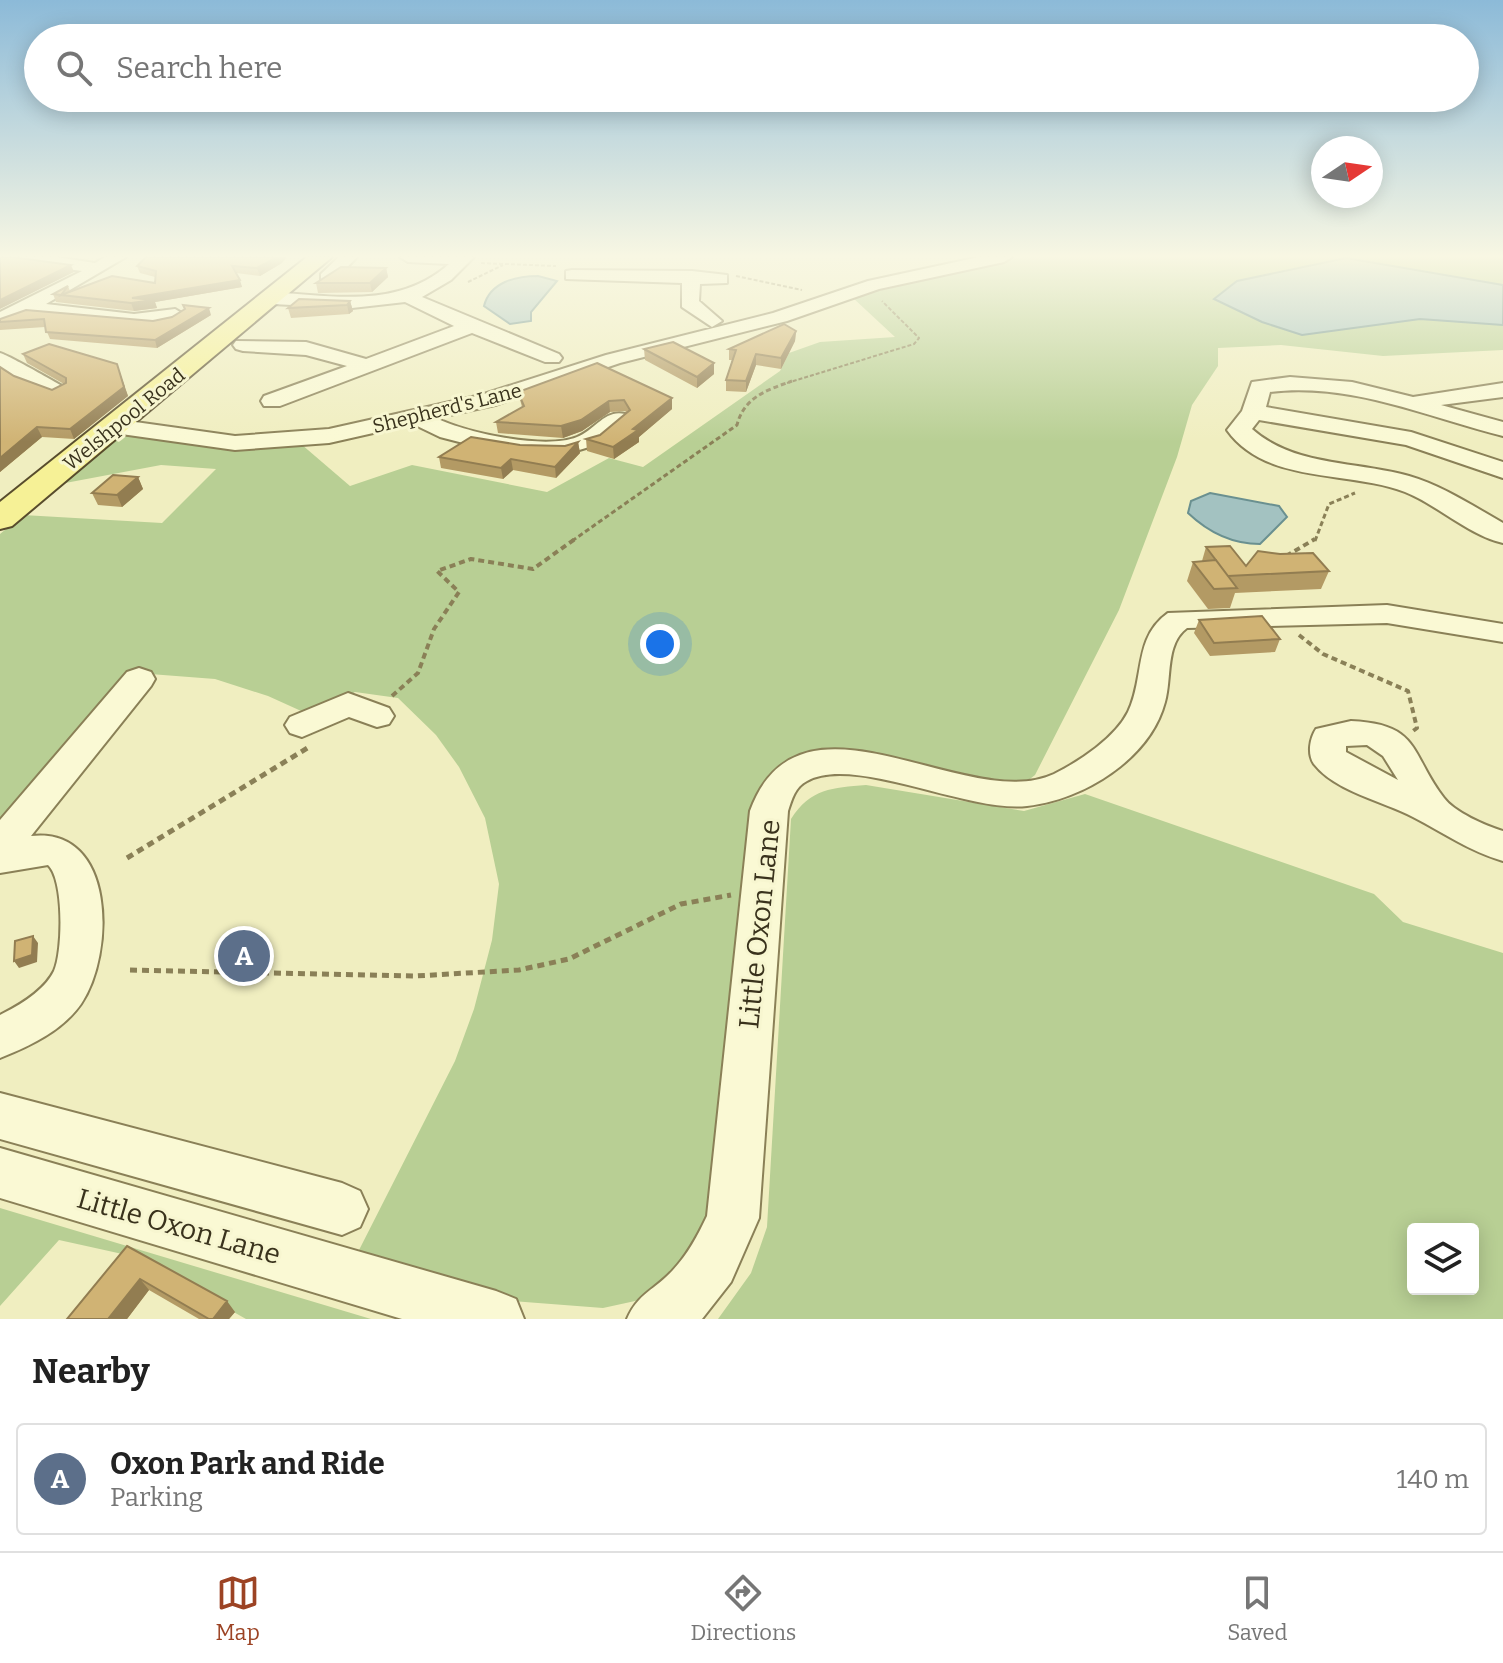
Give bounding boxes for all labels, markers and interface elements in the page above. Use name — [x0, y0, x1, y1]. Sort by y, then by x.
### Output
search box — [24, 24, 1479, 112]
icon: search — [52, 46, 96, 90]
text: Search here — [116, 50, 283, 86]
north arrow — [1311, 136, 1383, 208]
street label: Welshpool Road — [58, 363, 190, 475]
street label: Shepherd's Lane — [370, 378, 524, 438]
your location — [640, 624, 680, 664]
street label: Little Oxon Lane — [732, 818, 787, 1030]
pin: A — [218, 926, 270, 986]
street label: Little Oxon Lane — [73, 1182, 284, 1271]
map controls — [1407, 1223, 1479, 1295]
button: layers — [1407, 1223, 1479, 1295]
text: Nearby — [32, 1351, 150, 1392]
text: Oxon Park and Ride — [110, 1446, 385, 1482]
text: A — [51, 1464, 69, 1495]
text: 140 m — [1397, 1464, 1469, 1495]
text: Parking — [110, 1482, 203, 1513]
tab: Map — [215, 1571, 260, 1646]
tab: Directions — [691, 1571, 796, 1646]
tab: Saved — [1227, 1571, 1288, 1646]

